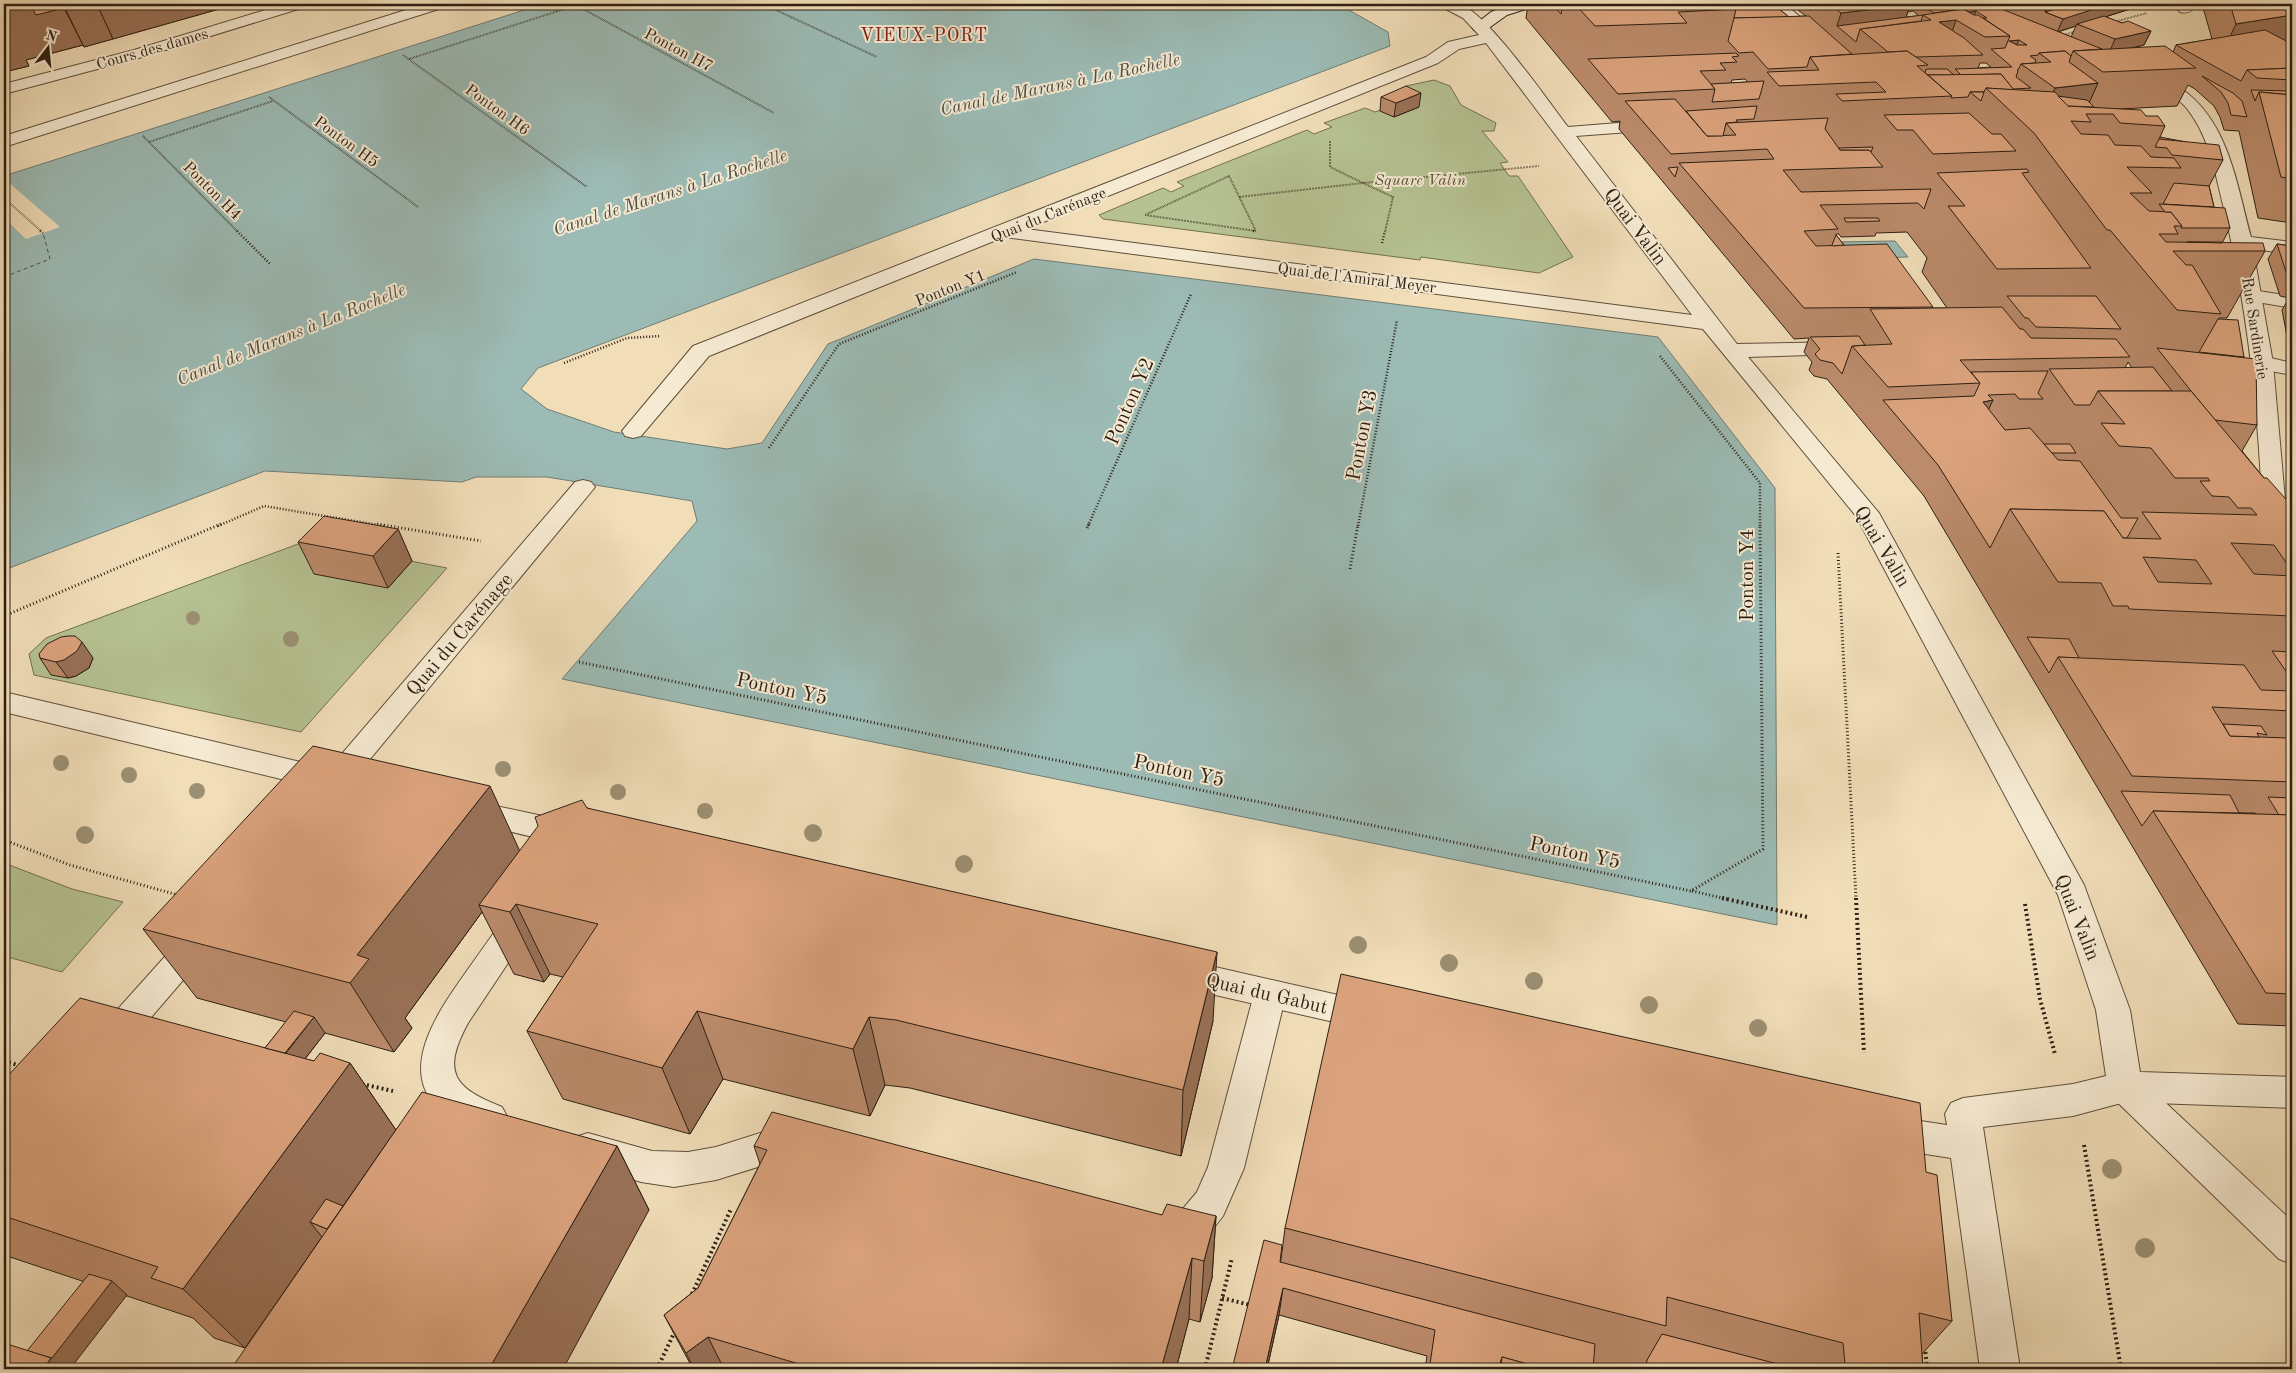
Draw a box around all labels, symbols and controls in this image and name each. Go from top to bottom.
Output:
north arrow [22,22,72,72]
street label: Cours des dames [95,26,210,74]
street label: Ponton H7 [641,26,715,75]
district label: VIEUX-PORT [860,27,988,45]
text: N [44,28,59,45]
water label: Canal de Marans à La Rochelle [939,51,1182,119]
street label: Ponton H6 [462,82,532,139]
street label: Ponton H5 [311,114,381,171]
water label: Canal de Marans à La Rochelle [551,147,790,239]
street label: Ponton H4 [179,159,244,224]
park label: Square Valin [1374,173,1466,189]
street label: Quai du Carénage [989,185,1109,246]
street label: Quai Valin [1599,185,1670,270]
street label: Quai de l'Amiral Meyer [1277,261,1437,297]
street label: Ponton Y1 [913,268,988,310]
street label: Rue Sardinerie [2238,276,2270,380]
water label: Canal de Marans à La Rochelle [174,281,408,389]
street label: Ponton Y2 [1103,355,1159,448]
street label: Ponton Y3 [1344,388,1382,483]
street label: Quai Valin [1849,503,1913,591]
street label: Ponton Y4 [1738,529,1758,621]
street label: Quai du Carénage [403,570,518,701]
street label: Ponton Y5 [734,671,829,709]
street label: Ponton Y5 [1131,753,1226,791]
street label: Ponton Y5 [1527,835,1622,873]
street label: Quai Valin [2050,872,2103,964]
street label: Quai du Gabut [1204,971,1329,1019]

